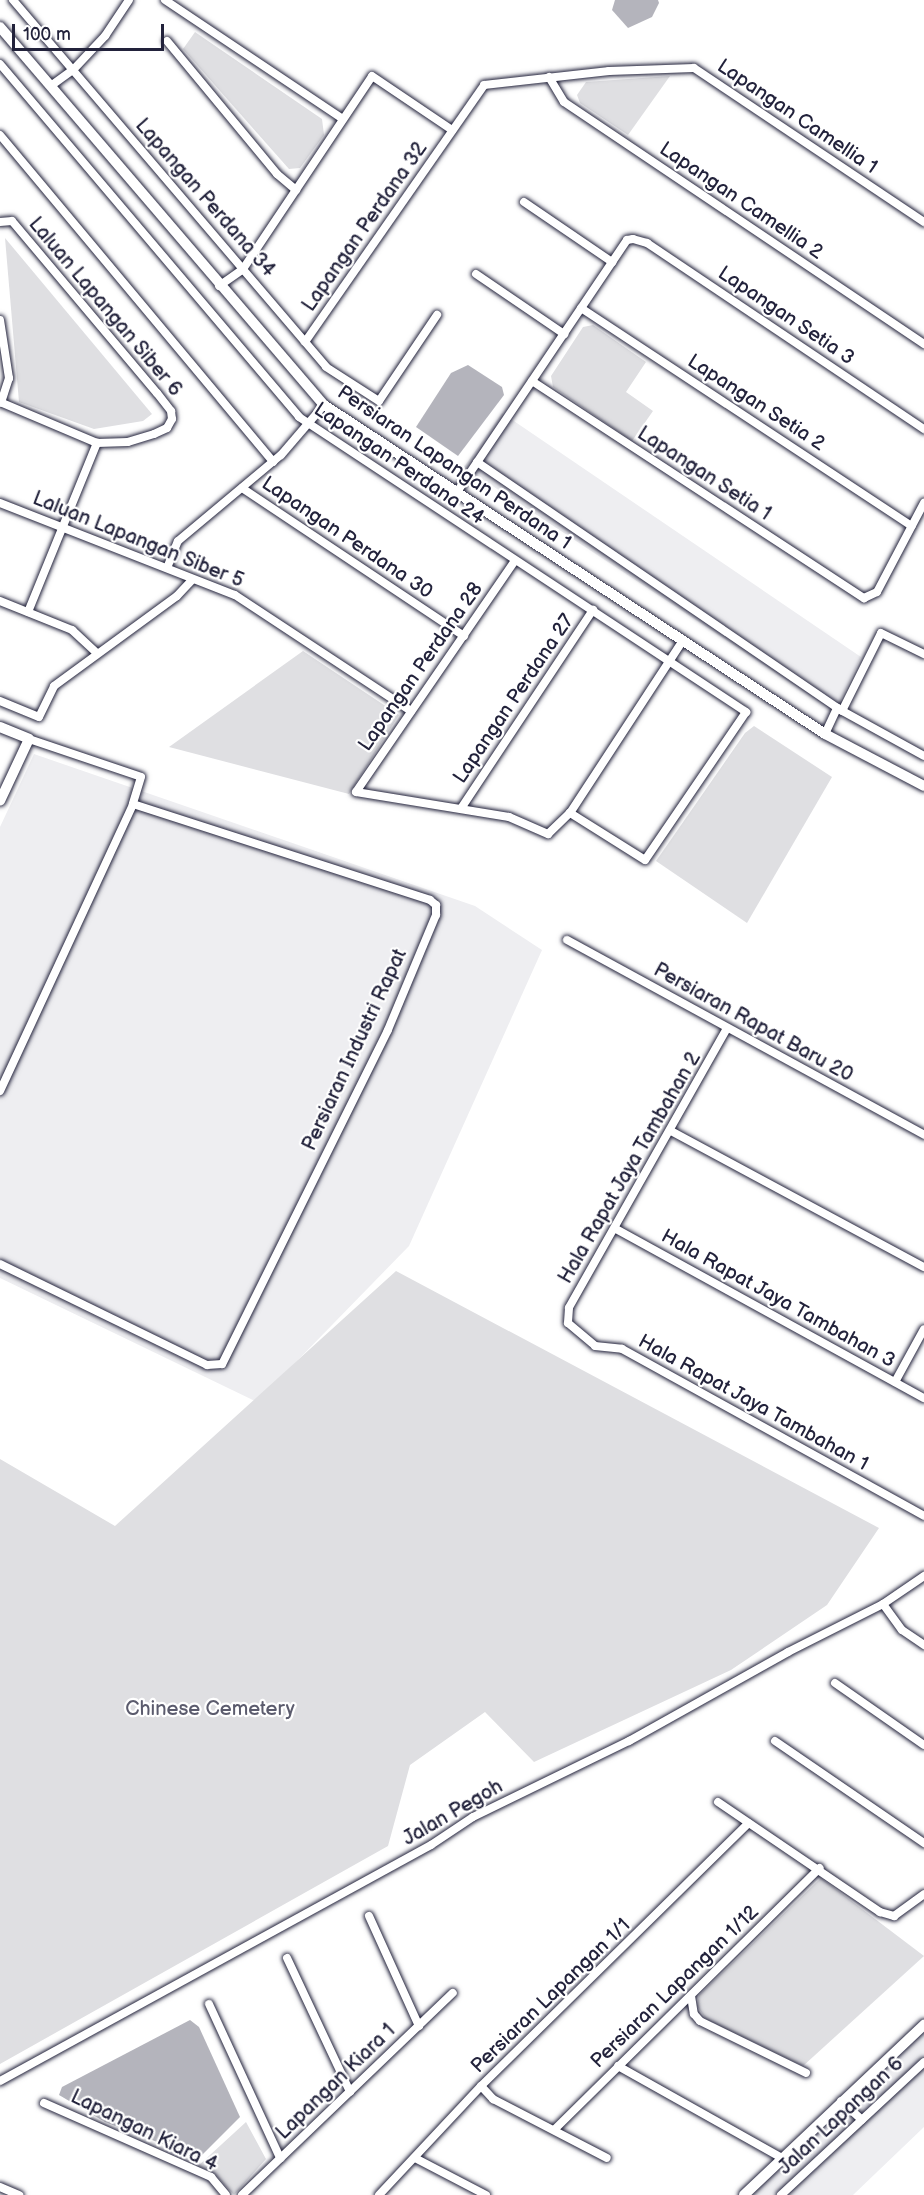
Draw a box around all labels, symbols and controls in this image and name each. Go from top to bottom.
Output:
scale bar [15,12,166,50]
text: 100 m [23,24,71,45]
street label: Lapangan Camellia 1 [712,54,882,180]
street label: Lapangan Perdana 34 [130,114,280,282]
street label: Lapangan Camellia 2 [655,137,827,265]
street label: Lapangan Perdana 32 [297,138,433,316]
street label: Laluan Lapangan Siber 6 [23,213,187,401]
street label: Lapangan Setia 3 [713,261,859,371]
street label: Lapangan Setia 2 [683,350,829,456]
street label: Persiaran Lapangan Perdana 1 [333,381,575,555]
street label: Lapangan Perdana 24 [309,398,489,530]
street label: Lapangan Setia 1 [632,422,776,526]
street label: Lapangan Perdana 30 [257,472,437,604]
street label: Laluan Lapangan Siber 5 [29,487,247,593]
street label: Lapangan Perdana 28 [354,578,488,756]
street label: Lapangan Perdana 27 [448,610,580,788]
street label: Persiaran Industri Rapat [298,945,412,1155]
street label: Persiaran Rapat Baru 20 [649,958,857,1088]
street label: Hala Rapat Jaya Tambahan 2 [553,1047,707,1289]
street label: Hala Rapat Jaya Tambahan 3 [656,1224,900,1374]
street label: Hala Rapat Jaya Tambahan 1 [633,1329,873,1477]
park label: Chinese Cemetery [125,1697,295,1721]
street label: Jalan Pegoh [399,1775,507,1851]
street label: Persiaran Lapangan 1/12 [586,1901,764,2073]
street label: Persiaran Lapangan 1/1 [466,1914,636,2078]
street label: Lapangan Kiara 1 [271,2019,401,2145]
street label: Jalan Lapangan 6 [774,2052,908,2180]
street label: Lapangan Kiara 4 [67,2085,221,2177]

